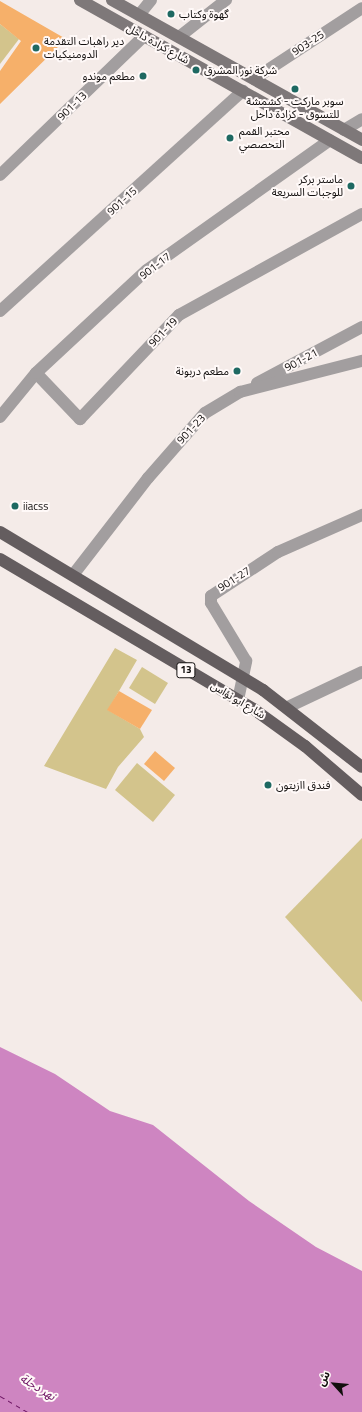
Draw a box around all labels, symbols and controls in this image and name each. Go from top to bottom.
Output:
place label: گهوة وكتاب [179,7,229,21]
marker: گهوة وكتاب [166,9,176,19]
street label: شارع كرادة داخل [124,21,192,67]
street label: 903-25 [289,28,327,58]
place label: دير راهبات التقدمة الدومنيكيات [44,35,124,61]
marker: دير راهبات التقدمة الدومنيكيات [31,43,41,53]
place label: شركة نور المشرق [204,63,277,77]
marker: شركة نور المشرق [191,65,201,75]
place label: مطعم موندو [82,69,135,83]
marker: مطعم موندو [138,71,148,81]
marker: سوبر ماركت - كشمشة للتسوق - كرادة داخل [290,84,300,94]
street label: 901-13 [55,89,89,123]
place label: سوبر ماركت - كشمشة للتسوق - كرادة داخل [246,95,344,121]
place label: مختبر القمم التخصصي [239,125,290,151]
marker: مختبر القمم التخصصي [224,132,236,144]
place label: ماستر بركر للوجبات السريعة [272,173,343,199]
marker: ماستر بركر للوجبات السريعة [346,181,356,191]
street label: 901-15 [104,184,140,218]
street label: 901-17 [137,250,173,282]
street label: 901-19 [146,315,180,349]
street label: 901-21 [282,346,320,374]
place label: مطعم دربونة [176,364,229,378]
marker: مطعم دربونة [232,366,242,376]
street label: 901-23 [174,411,208,447]
place label: iiacss [23,499,48,513]
marker: iiacss [10,501,20,511]
street label: 901-27 [215,564,253,594]
road number: 13 [176,662,196,678]
street label: شارع ابو نؤاس [208,679,268,721]
place label: فندق اازيتون [276,778,331,792]
marker: فندق اازيتون [263,780,273,790]
north arrow [314,1364,354,1404]
text: ش [313,1368,334,1389]
water label: نهر دجلة [18,1371,58,1403]

